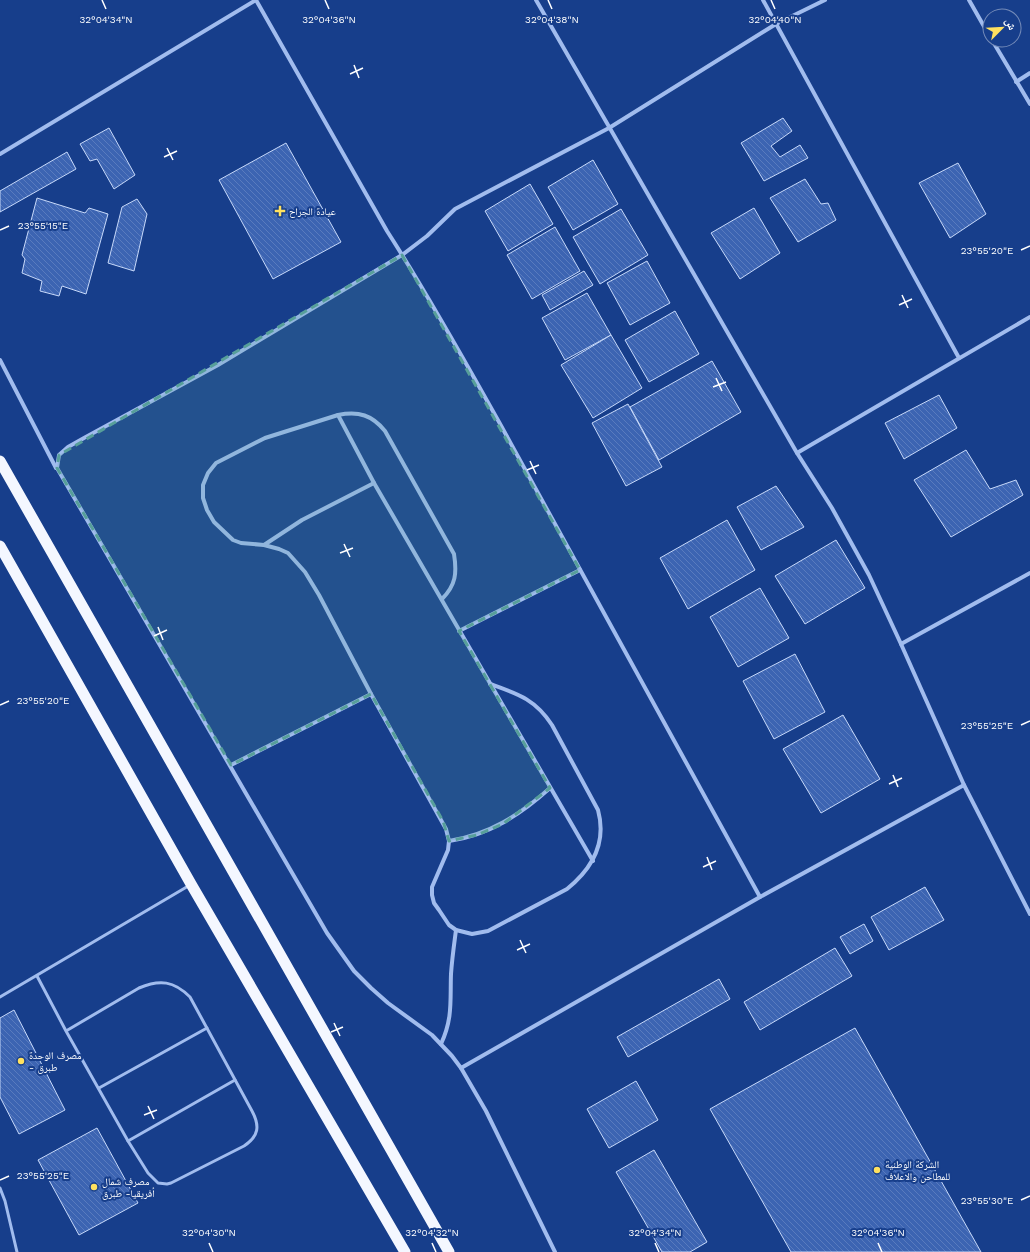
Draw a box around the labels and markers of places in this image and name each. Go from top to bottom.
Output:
marker: عيادة الجراح [274,205,286,217]
place label: عيادة الجراح [289,206,336,218]
place label: مصرف الوحدة - طبرق [29,1050,82,1074]
marker: مصرف الوحدة - طبرق [16,1056,26,1066]
place label: الشركة الوطنية للمطاحن والاعلاف [885,1159,950,1183]
marker: الشركة الوطنية للمطاحن والاعلاف [872,1165,882,1175]
place label: مصرف شمال أفريقيا- طبرق [102,1176,155,1200]
marker: مصرف شمال أفريقيا- طبرق [89,1182,99,1192]

